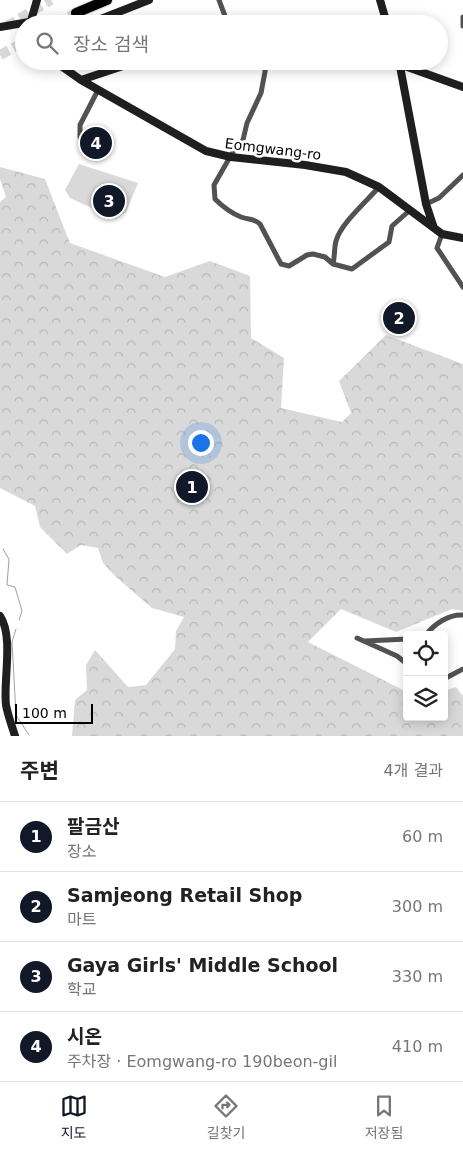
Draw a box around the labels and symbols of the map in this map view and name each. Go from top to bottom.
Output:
pin: 4 [80,124,112,162]
street label: Eomgwang-ro [224,135,322,163]
pin: 3 [93,182,125,220]
pin: 2 [383,299,415,337]
your location [188,430,214,456]
pin: 1 [176,468,208,506]
scale bar [15,701,92,724]

